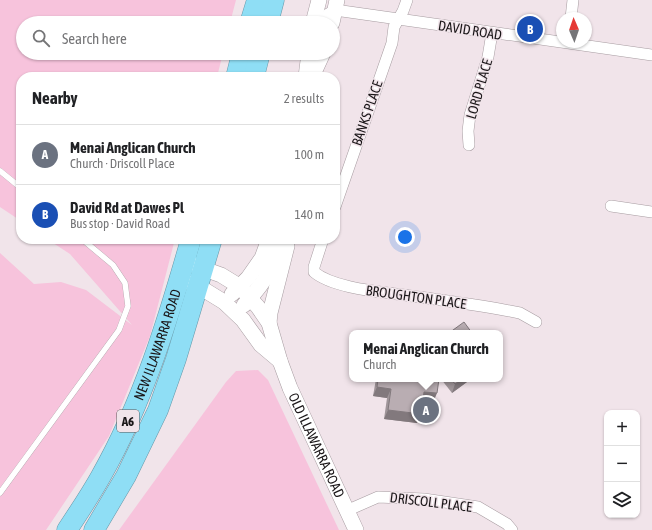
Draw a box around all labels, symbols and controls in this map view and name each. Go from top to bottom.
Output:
north arrow [556,12,592,48]
pin: B [517,14,543,44]
search box [16,16,340,60]
street label: DAVID ROAD [437,17,503,43]
icon: search [30,27,52,49]
text: Search here [62,30,127,47]
street label: LORD PLACE [463,57,495,121]
street label: BANKS PLACE [348,78,386,148]
text: Nearby [32,88,78,108]
text: 2 results [284,91,324,106]
text: Menai Anglican Church [70,139,196,156]
text: A [42,147,48,162]
text: 100 m [295,147,324,162]
text: Church · Driscoll Place [70,156,175,171]
text: David Rd at Dawes Pl [70,199,184,216]
text: B [42,207,48,222]
text: 140 m [295,207,324,222]
text: Bus stop · David Road [70,216,170,231]
your location [395,227,415,247]
street label: BROUGHTON PLACE [365,282,467,312]
street label: NEW ILLAWARRA ROAD [130,287,184,403]
popup [349,330,503,382]
text: Menai Anglican Church [363,340,489,357]
text: Church [363,357,397,372]
street label: OLD ILLAWARRA ROAD [285,390,348,500]
pin: A [413,395,439,425]
road number: A6 [117,410,139,432]
map controls [604,410,640,518]
button: + [604,410,640,446]
button: − [604,446,640,482]
button: layers [604,482,640,518]
street label: DRISCOLL PLACE [389,489,473,515]

